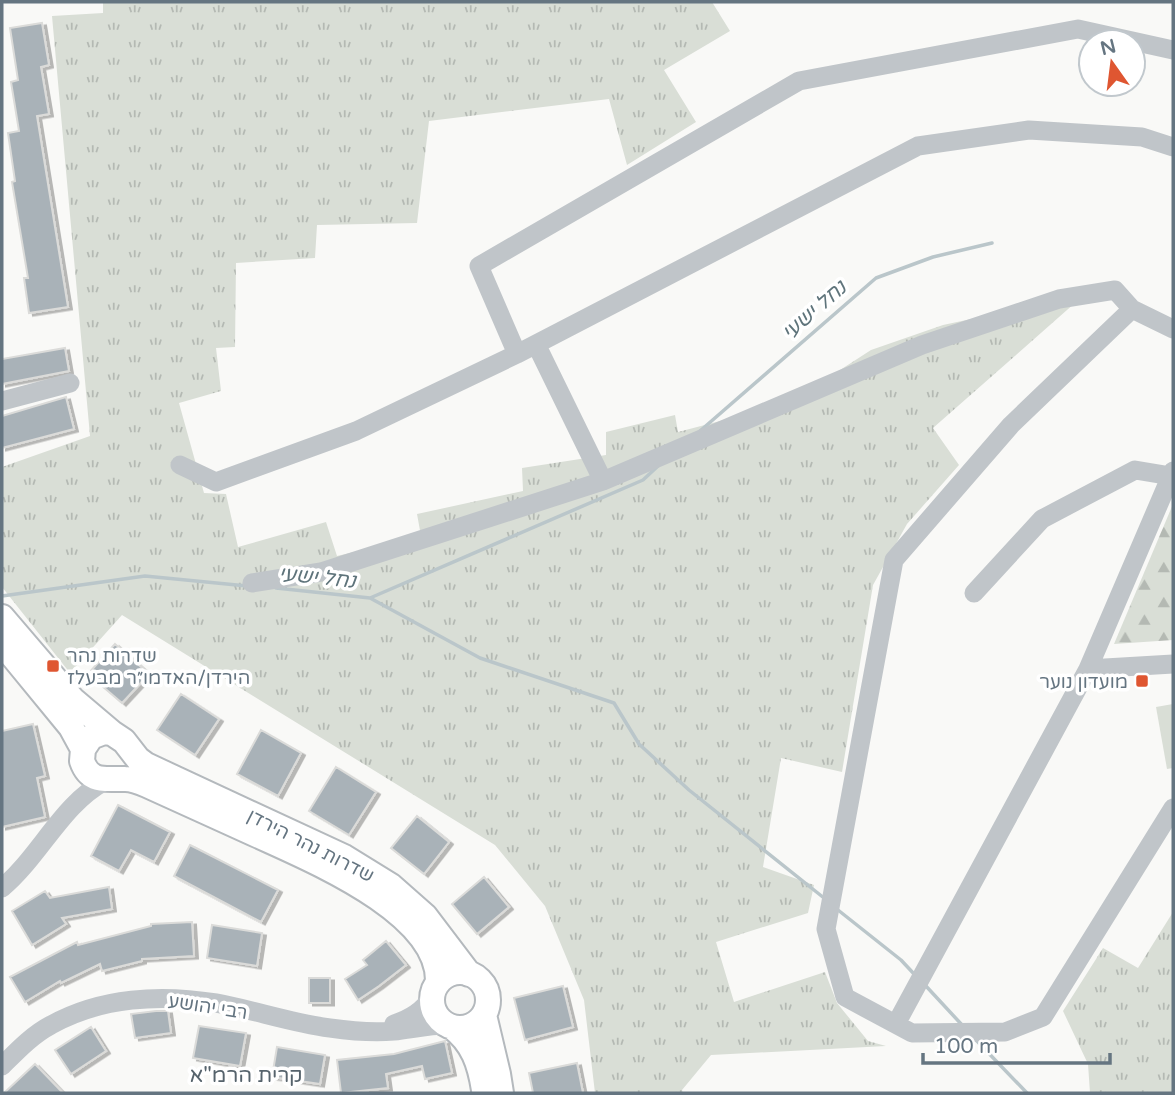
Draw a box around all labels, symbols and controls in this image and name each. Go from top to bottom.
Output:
north arrow [1077,28,1147,98]
text: N [1098,35,1118,60]
water label: נחל ישעי [777,274,853,345]
water label: נחל ישעי [277,561,358,594]
place label: שדרות נהר הירדן/האדמו״ר מבעלז [67,645,250,689]
marker: שדרות נהר הירדן/האדמו״ר מבעלז [45,658,61,674]
place label: מועדון נוער [1039,671,1128,693]
marker: מועדון נוער [1134,673,1150,689]
street label: שדרות נהר הירדן [244,804,378,887]
street label: רבי יהושע [167,990,249,1024]
scale bar [923,1021,1110,1066]
text: 100 m [934,1034,998,1059]
district label: קרית הרמ"א [189,1063,303,1088]

